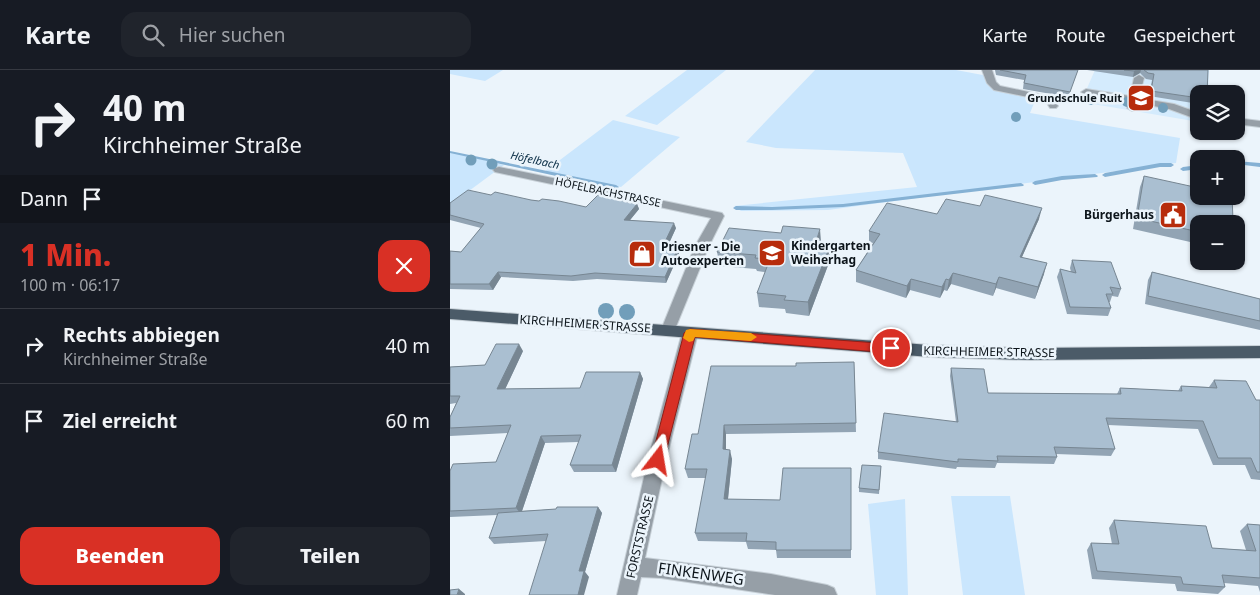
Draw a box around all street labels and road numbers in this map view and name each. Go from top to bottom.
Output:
street label: HÖFELBACHSTRASSE [554,173,662,210]
street label: KIRCHHEIMER STRASSE [519,310,651,337]
street label: KIRCHHEIMER STRASSE [923,342,1055,361]
street label: FORSTSTRASSE [622,494,657,580]
street label: FINKENWEG [657,557,745,589]

